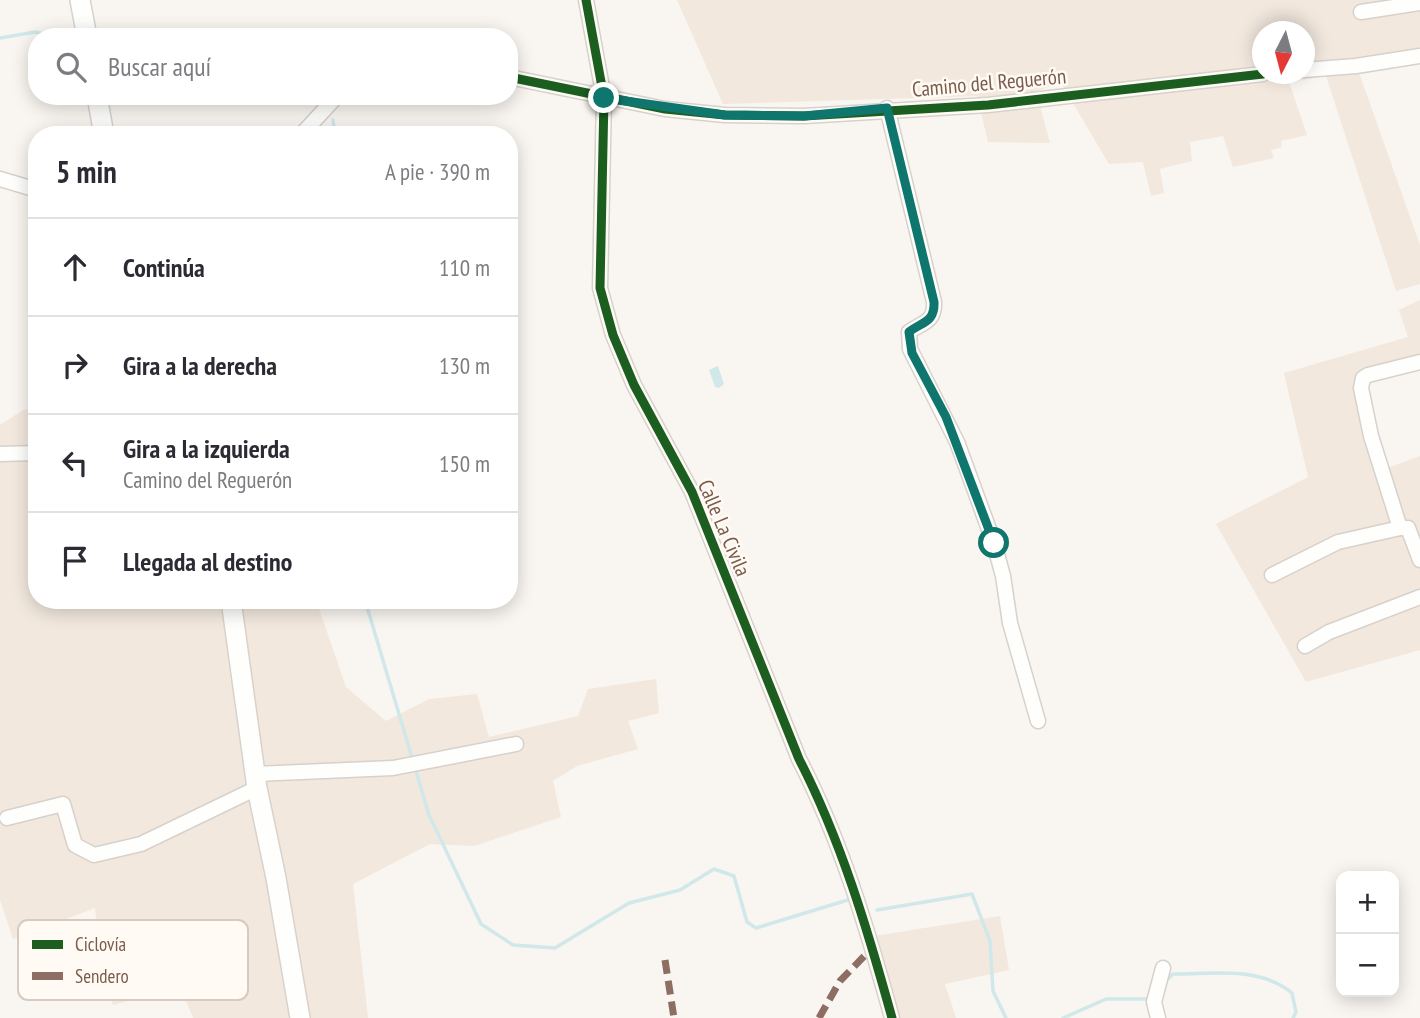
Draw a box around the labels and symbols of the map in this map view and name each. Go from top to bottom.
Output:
north arrow [1252,21,1315,84]
street label: Camino del Reguerón [911,62,1067,103]
route end [588,82,619,113]
street label: Calle La Civila [692,476,757,580]
route start [978,527,1009,558]
legend [18,920,248,1000]
text: Ciclovía [75,932,126,956]
text: Sendero [75,964,129,988]

